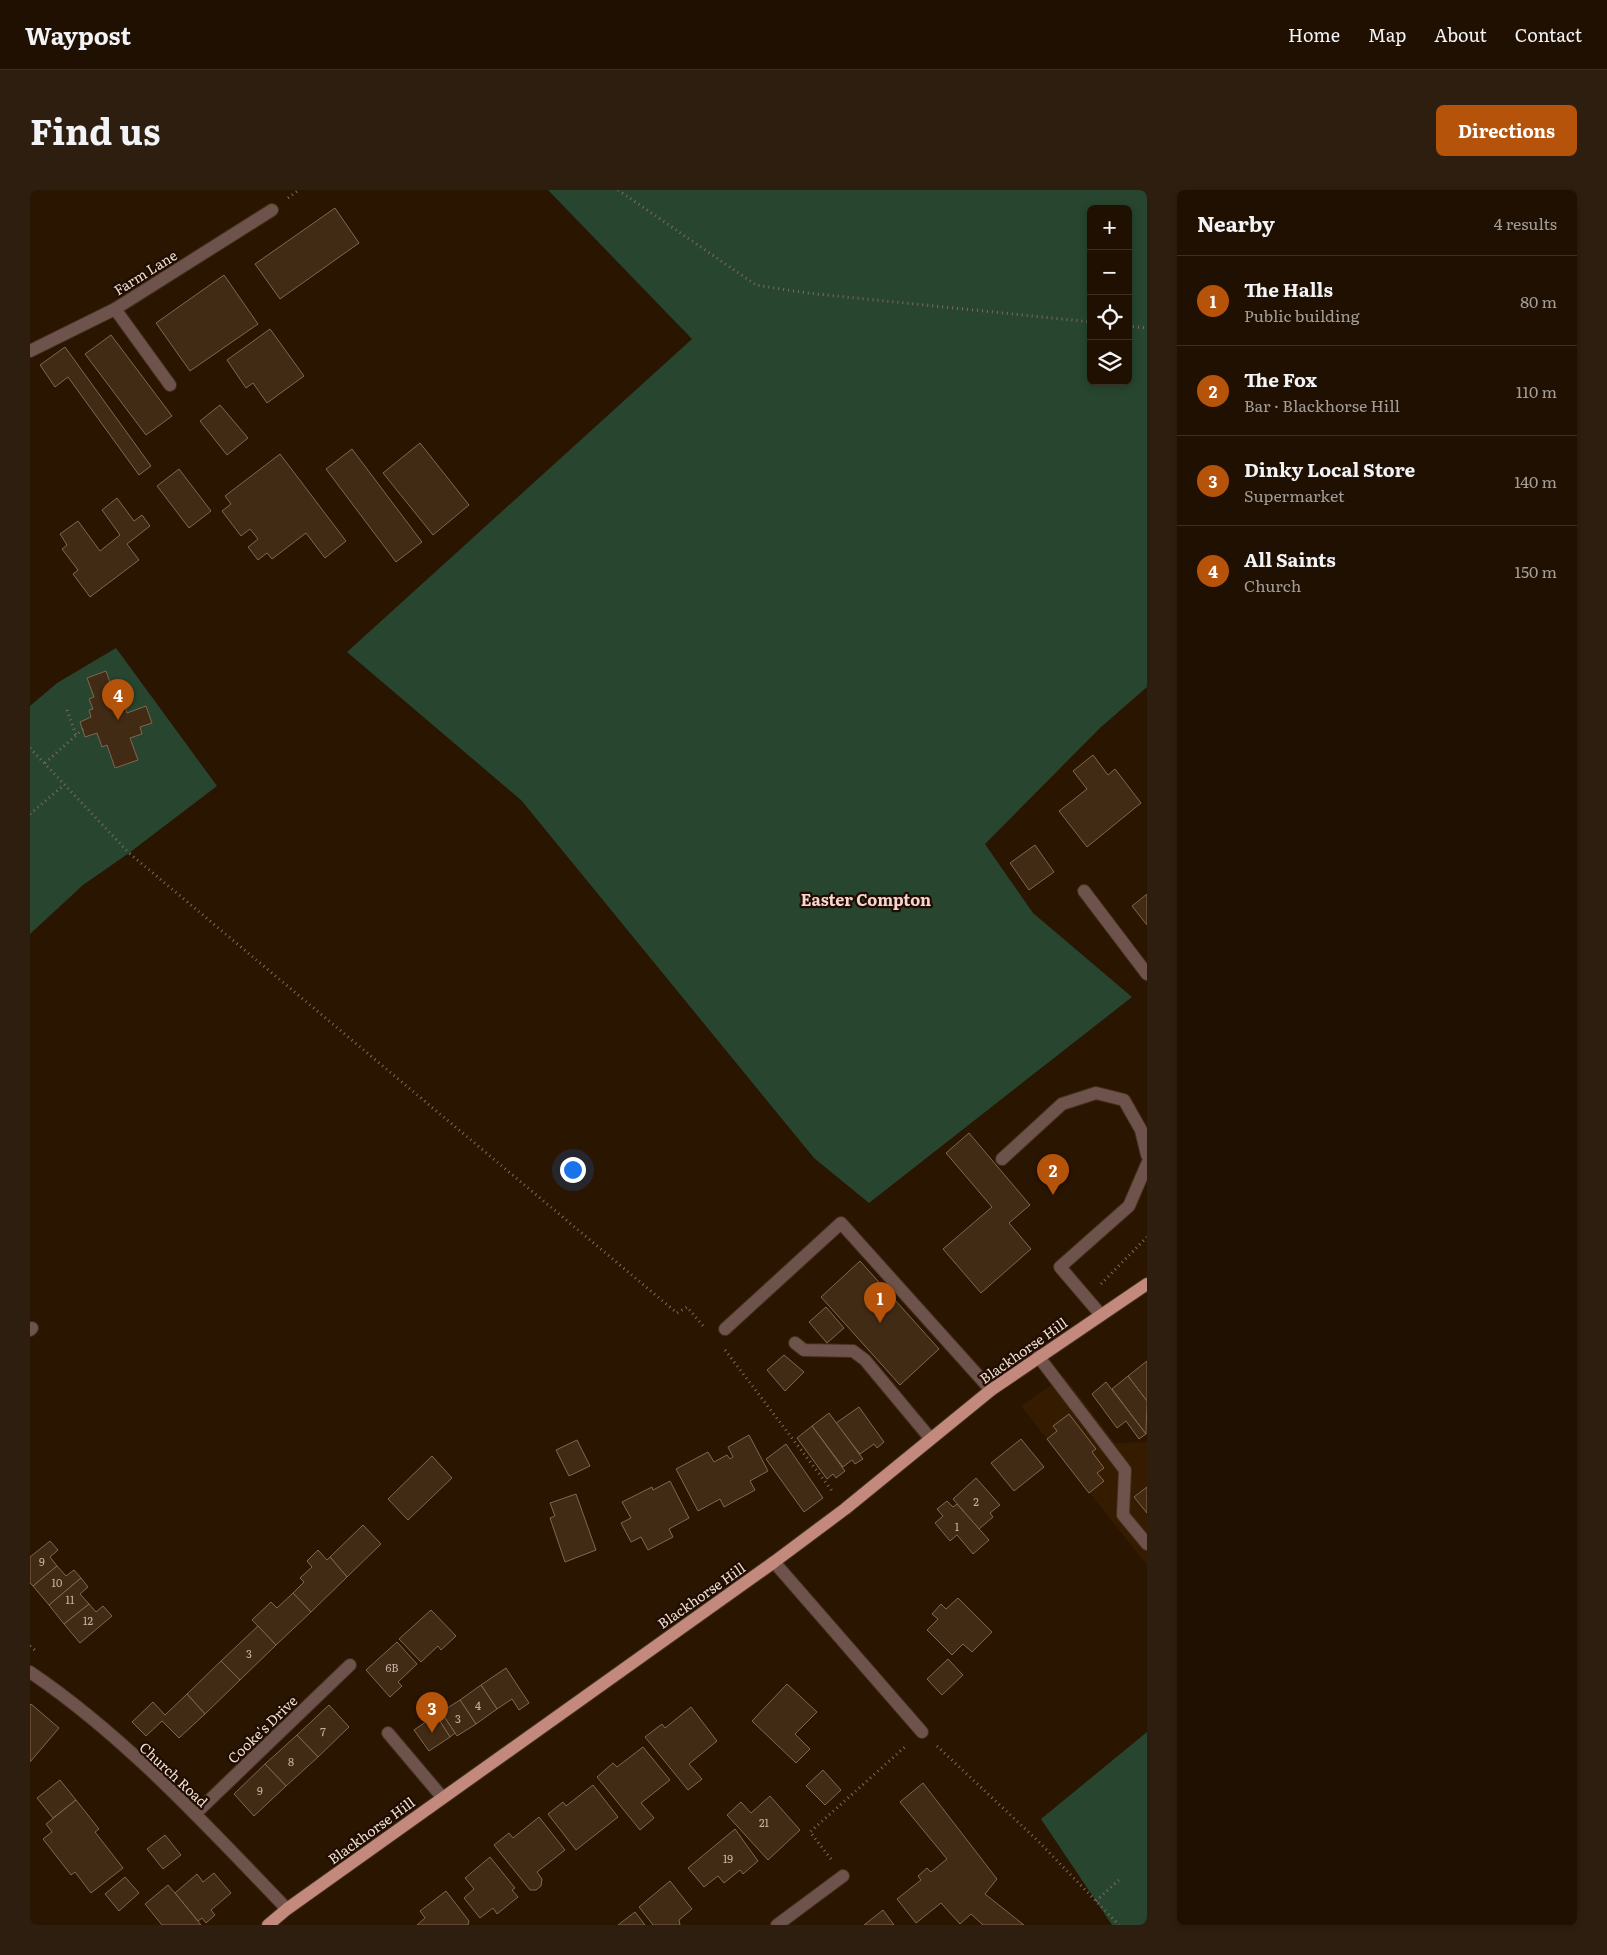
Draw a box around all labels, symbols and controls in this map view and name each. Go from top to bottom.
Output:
text: Waypost [25,17,131,52]
text: Home [1288,21,1340,48]
text: Map [1368,21,1406,48]
text: About [1434,21,1487,48]
text: Contact [1515,21,1582,48]
text: Find us [30,104,160,156]
button: Directions [1436,105,1577,156]
map controls [1087,205,1132,385]
button: + [1087,205,1132,250]
text: Nearby [1197,207,1275,238]
text: 4 results [1494,211,1557,235]
street label: Farm Lane [109,245,181,299]
button: − [1087,250,1132,295]
text: The Halls [1244,275,1333,303]
text: 1 [1210,289,1216,313]
text: 80 m [1520,289,1557,313]
button: locate [1087,295,1132,340]
text: Public building [1244,303,1360,327]
button: layers [1087,340,1132,385]
text: The Fox [1244,365,1317,393]
text: 2 [1209,379,1217,403]
text: 110 m [1516,379,1557,403]
text: Bar · Blackhorse Hill [1244,393,1400,417]
text: Dinky Local Store [1244,455,1415,483]
text: 3 [1209,469,1217,493]
text: 140 m [1514,469,1557,493]
text: Supermarket [1244,483,1344,507]
text: All Saints [1244,545,1336,573]
text: 4 [1208,559,1218,583]
text: 150 m [1514,559,1557,583]
text: Church [1244,573,1301,597]
pin: 4 [102,679,134,720]
district label: Easter Compton [801,887,931,911]
pin: 2 [1037,1154,1069,1195]
your location [560,1157,586,1183]
pin: 1 [864,1282,896,1323]
street label: Blackhorse Hill [975,1312,1071,1388]
house number: 2 [973,1493,979,1509]
house number: 1 [955,1518,960,1534]
house number: 9 [39,1553,45,1569]
street label: Blackhorse Hill [653,1557,749,1633]
house number: 10 [52,1574,62,1590]
house number: 11 [66,1591,75,1607]
house number: 12 [83,1612,93,1628]
house number: 3 [246,1645,252,1661]
house number: 6B [385,1659,399,1675]
street label: Cooke's Drive [223,1691,301,1767]
pin: 3 [416,1692,448,1733]
house number: 4 [475,1697,481,1713]
house number: 3 [455,1710,461,1726]
house number: 7 [320,1723,326,1739]
street label: Church Road [135,1737,213,1811]
house number: 8 [288,1753,294,1769]
house number: 9 [257,1782,263,1798]
street label: Blackhorse Hill [324,1791,419,1868]
house number: 21 [759,1814,770,1830]
house number: 19 [723,1850,733,1866]

